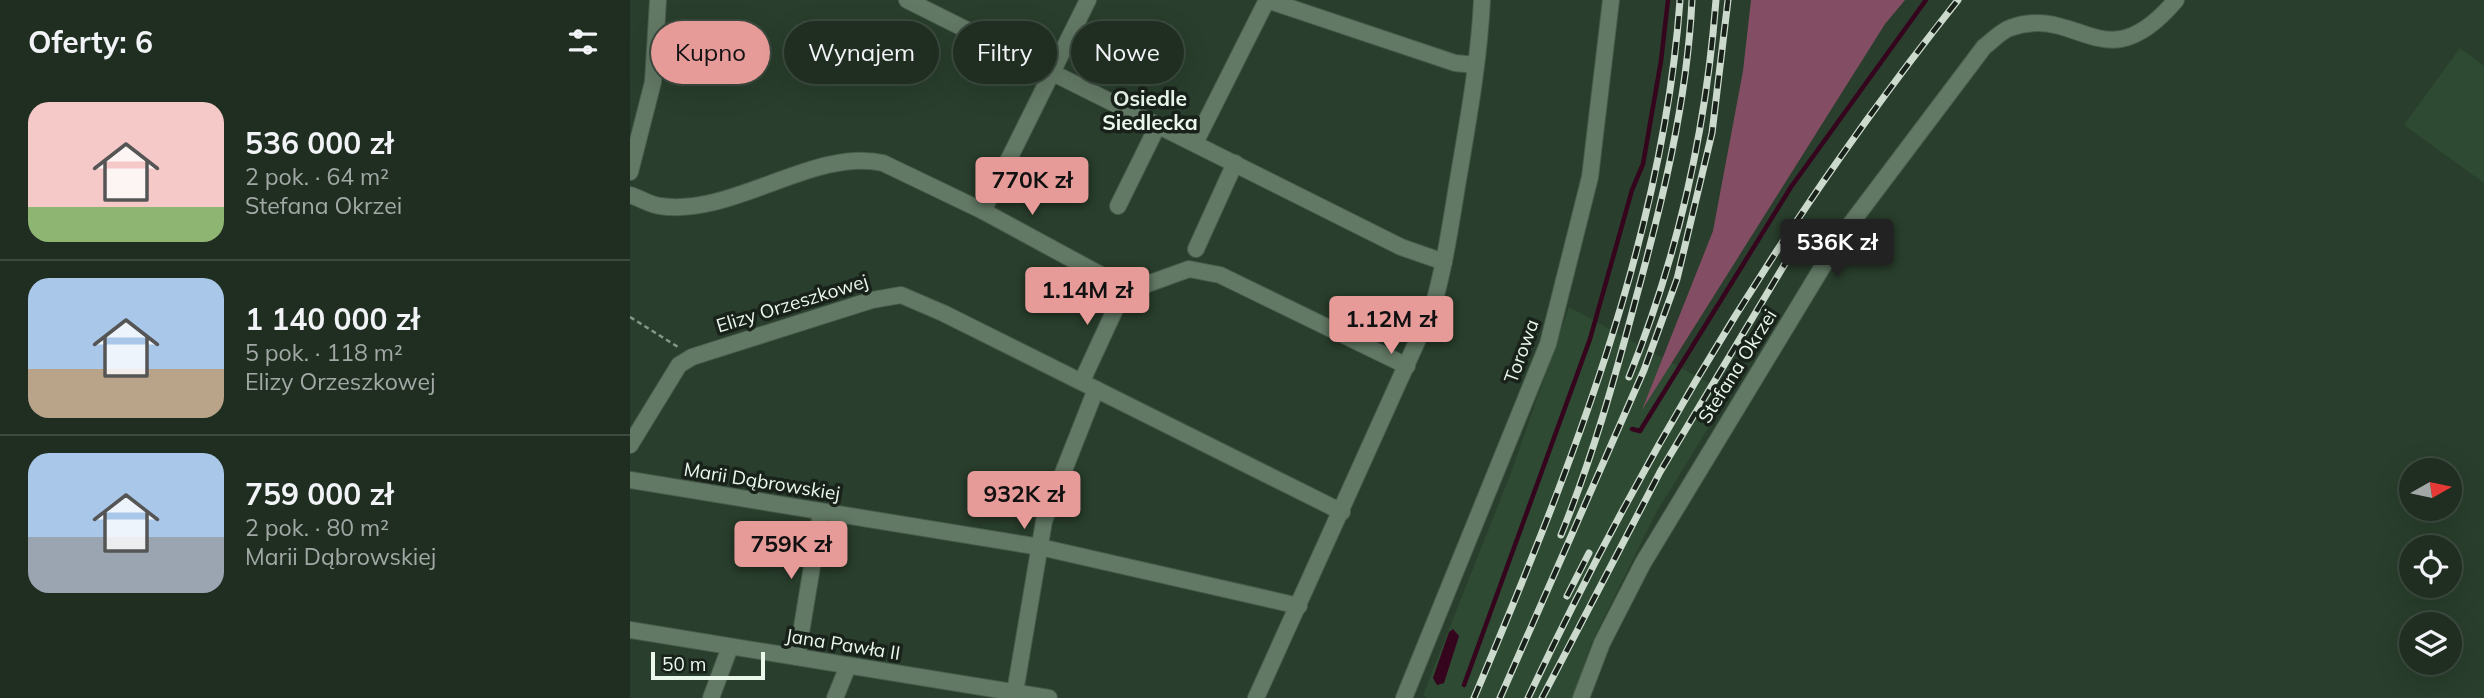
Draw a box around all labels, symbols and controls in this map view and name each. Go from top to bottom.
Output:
chip: Kupno [651,21,770,84]
chip: Wynajem [784,21,939,84]
chip: Filtry [953,21,1057,84]
chip: Nowe [1071,21,1184,84]
text: Oferty: 6 [28,23,153,61]
icon: filters [564,23,602,61]
district label: Osiedle Siedlecka [1102,85,1198,135]
text: 536 000 zł [245,124,393,162]
icon: home [84,130,168,214]
pin: 770K zł [967,158,1097,217]
text: 2 pok. · 64 m² [245,162,389,191]
text: 770K zł [991,165,1073,194]
text: Stefana Okrzei [245,191,402,220]
pin: 536K zł [1772,219,1902,279]
text: 536K zł [1796,227,1878,256]
pin: 1.14M zł [1015,268,1159,327]
street label: Elizy Orzeszkowej [713,269,871,337]
text: 1.14M zł [1041,275,1133,304]
pin: 1.12M zł [1319,296,1463,356]
text: 1 140 000 zł [245,300,419,338]
text: 1.12M zł [1345,304,1437,333]
street label: Stefana Okrzei [1692,305,1782,427]
icon: home [84,306,168,390]
street label: Torowa [1498,316,1544,386]
text: 5 pok. · 118 m² [245,338,403,367]
text: Elizy Orzeszkowej [245,367,435,396]
street label: Marii Dąbrowskiej [682,457,842,505]
north arrow [2399,458,2462,522]
map controls [2399,458,2462,675]
pin: 932K zł [959,472,1089,531]
text: 759 000 zł [245,475,393,513]
text: 932K zł [983,479,1065,508]
icon: home [84,481,168,565]
text: 2 pok. · 80 m² [245,513,389,542]
pin: 759K zł [726,522,856,581]
text: 759K zł [750,529,832,558]
button: locate [2399,535,2462,598]
text: Marii Dąbrowskiej [245,542,436,571]
button: layers [2399,612,2462,675]
street label: Jana Pawła II [784,623,902,665]
scale bar [651,649,765,681]
text: 50 m [662,652,706,676]

